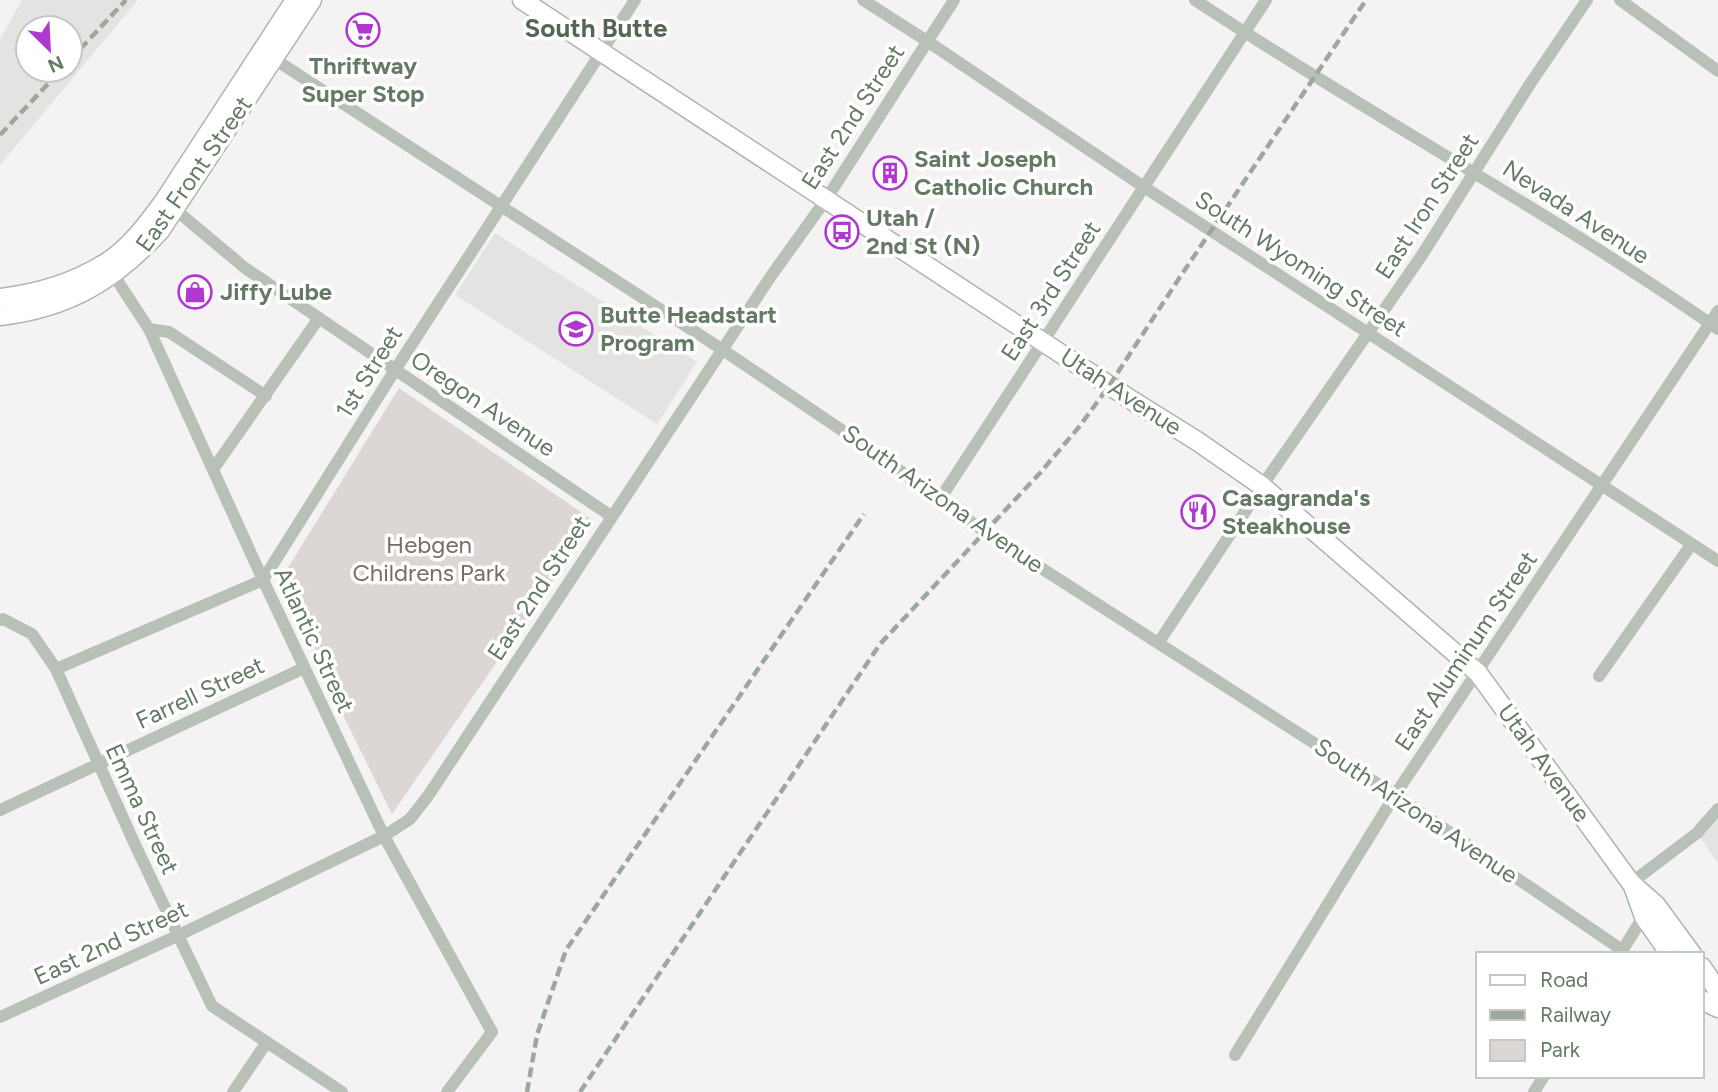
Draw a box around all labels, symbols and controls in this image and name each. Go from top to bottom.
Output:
supermarket icon: Thriftway Super Stop [344,11,382,49]
district label: South Butte [525,12,667,44]
north arrow [14,14,84,84]
street label: East 2nd Street [795,39,910,195]
text: N [44,51,67,78]
place label: Thriftway Super Stop [301,51,425,108]
street label: East Front Street [129,90,258,257]
street label: East Iron Street [1369,128,1484,284]
place label: Saint Joseph Catholic Church [914,144,1093,201]
street label: Nevada Avenue [1497,153,1655,270]
building icon: Saint Joseph Catholic Church [871,154,909,192]
street label: South Wyoming Street [1190,184,1412,343]
place label: Utah / 2nd St (N) [866,203,980,260]
bus stop icon: Utah / 2nd St (N) [823,213,861,251]
street label: East 3rd Street [995,215,1107,366]
shop icon: Jiffy Lube [176,273,214,311]
place label: Jiffy Lube [220,277,332,306]
place label: Butte Headstart Program [600,300,777,357]
school or university icon: Butte Headstart Program [557,310,595,348]
street label: 1st Street [329,320,408,423]
street label: Utah Avenue [1055,342,1187,442]
street label: Oregon Avenue [405,345,561,463]
street label: South Arizona Avenue [837,418,1049,579]
place label: Casagranda's Steakhouse [1222,483,1370,540]
restaurant icon: Casagranda's Steakhouse [1179,493,1217,531]
street label: East 2nd Street [481,510,596,666]
park label: Hebgen Childrens Park [353,530,506,587]
street label: East Aluminum Street [1388,546,1543,756]
street label: Atlantic Street [268,563,361,717]
street label: Farrell Street [131,650,269,735]
street label: Utah Avenue [1492,698,1597,827]
street label: South Arizona Avenue [1309,732,1523,889]
street label: Emma Street [100,739,185,879]
street label: East 2nd Street [29,894,192,991]
legend [1476,952,1704,1078]
text: Road [1540,967,1588,992]
text: Railway [1540,1002,1611,1027]
text: Park [1540,1037,1581,1062]

